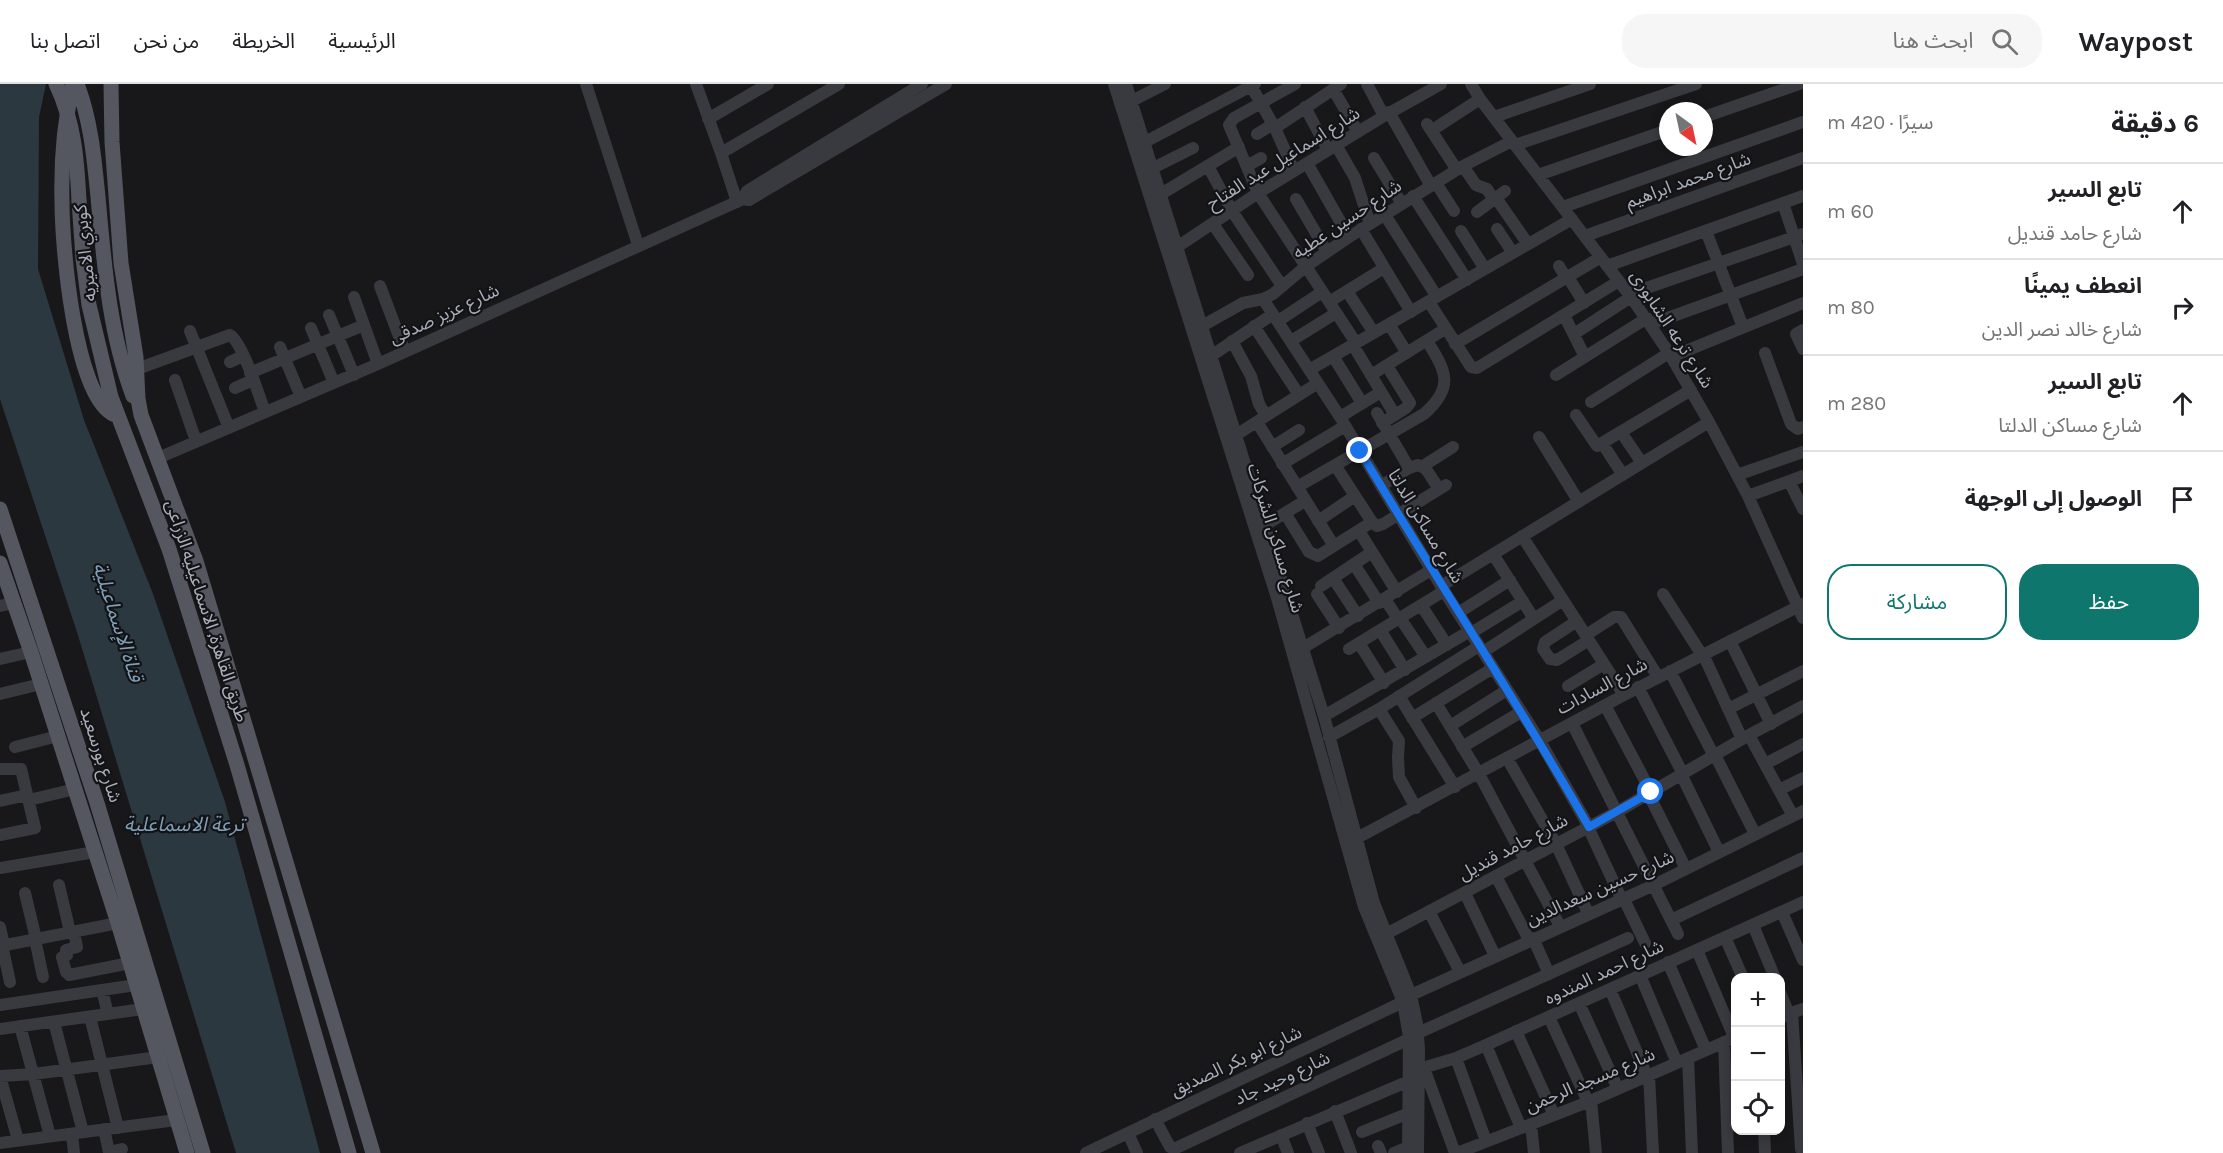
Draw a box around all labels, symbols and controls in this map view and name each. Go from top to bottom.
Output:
search box [1622,14,2042,68]
icon: search [1988,25,2021,58]
text: Waypost [2078,25,2193,58]
text: ابحث هنا [1892,28,1973,54]
text: اتصل بنا [30,29,101,53]
text: من نحن [134,29,199,53]
text: الخريطة [232,29,295,53]
text: الرئيسية [328,29,396,53]
street label: شارع اسماعيل عبد الفتاح [1202,102,1365,217]
north arrow [1659,102,1713,156]
text: 6 دقيقة [2111,108,2199,139]
text: سيرًا · 420 m [1827,111,1934,134]
street label: شارع محمد ابراهيم [1622,147,1755,216]
street label: شارع حسين عطيه [1288,174,1407,266]
text: تابع السير [2048,177,2142,203]
icon: ahead [2166,195,2199,228]
text: 60 m [1827,200,1874,223]
street label: كوبري الاميريه [69,203,103,303]
text: شارع حامد قنديل [2008,222,2142,245]
street label: شارع ترعه الشابورى [1623,266,1718,394]
text: انعطف يمينًا [2024,273,2142,299]
street label: شارع عزيز صدقى [385,279,504,352]
icon: right [2166,291,2199,324]
text: 80 m [1827,296,1875,319]
text: شارع خالد نصر الدين [1982,318,2142,341]
text: تابع السير [2048,369,2142,395]
icon: ahead [2166,387,2199,420]
text: 280 m [1827,392,1886,415]
text: شارع مساكن الدلتا [1998,414,2142,437]
route end [1346,437,1372,463]
street label: شارع مساكن الشركات [1240,460,1309,616]
street label: شارع مساكن الدلتا [1381,465,1469,589]
icon: arrive [2166,483,2199,516]
text: الوصول إلى الوجهة [1965,486,2142,512]
street label: طريق القاهرة, الاسماعيليه الزراعى [161,497,253,725]
water label: قناة الإسماعيلية [86,559,149,687]
button: مشاركة [1827,564,2007,640]
button: حفظ [2019,564,2199,640]
street label: شارع السادات [1553,653,1653,722]
street label: شارع بورسعيد [72,705,127,806]
route start [1637,778,1663,804]
street label: شارع حامد قنديل [1454,809,1573,888]
water label: ترعة الاسماعلية [124,813,247,836]
street label: شارع حسين سعدالدين [1523,846,1679,933]
street label: شارع احمد المندوه [1541,935,1668,1012]
map controls [1731,973,1785,1135]
button: + [1731,973,1785,1027]
street label: شارع ابو بكر الصديق [1167,1021,1306,1104]
button: − [1731,1027,1785,1081]
street label: شارع مسجد الرحمن [1522,1043,1659,1120]
street label: شارع وحيد جاد [1231,1046,1335,1112]
button: locate [1731,1081,1785,1135]

